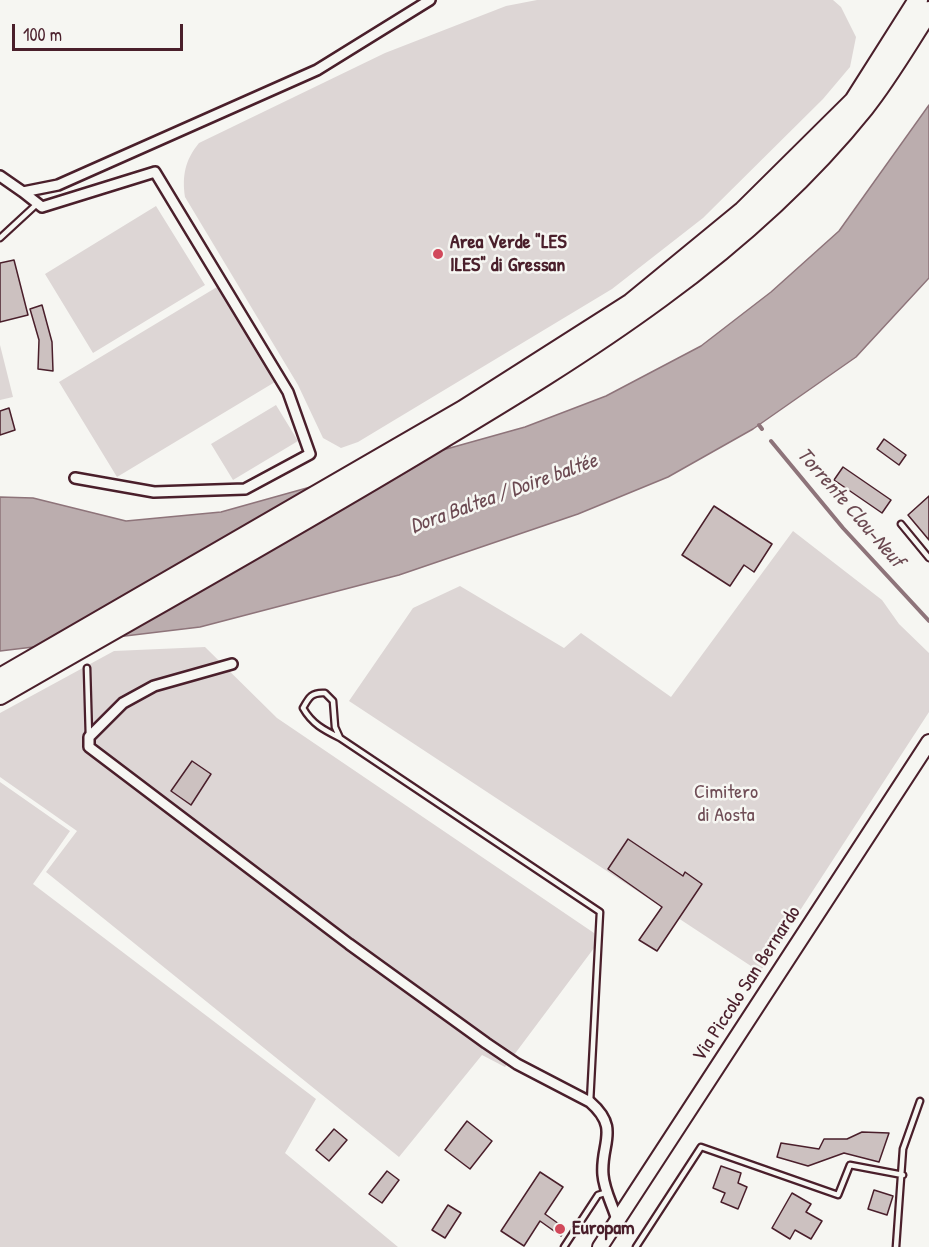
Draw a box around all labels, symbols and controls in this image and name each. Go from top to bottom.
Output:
scale bar [15,12,186,50]
text: 100 m [23,22,62,47]
place label: Area Verde "LES ILES" di Gressan [450,231,567,278]
marker: Area Verde "LES ILES" di Gressan [431,247,445,261]
water label: Torrente Clou-Neuf [791,443,909,573]
water label: Dora Baltea / Doire baltée [407,448,601,540]
park label: Cimitero di Aosta [694,781,758,828]
street label: Via Piccolo San Bernardo [688,902,806,1066]
place label: Europam [572,1217,635,1241]
marker: Europam [553,1222,567,1236]

